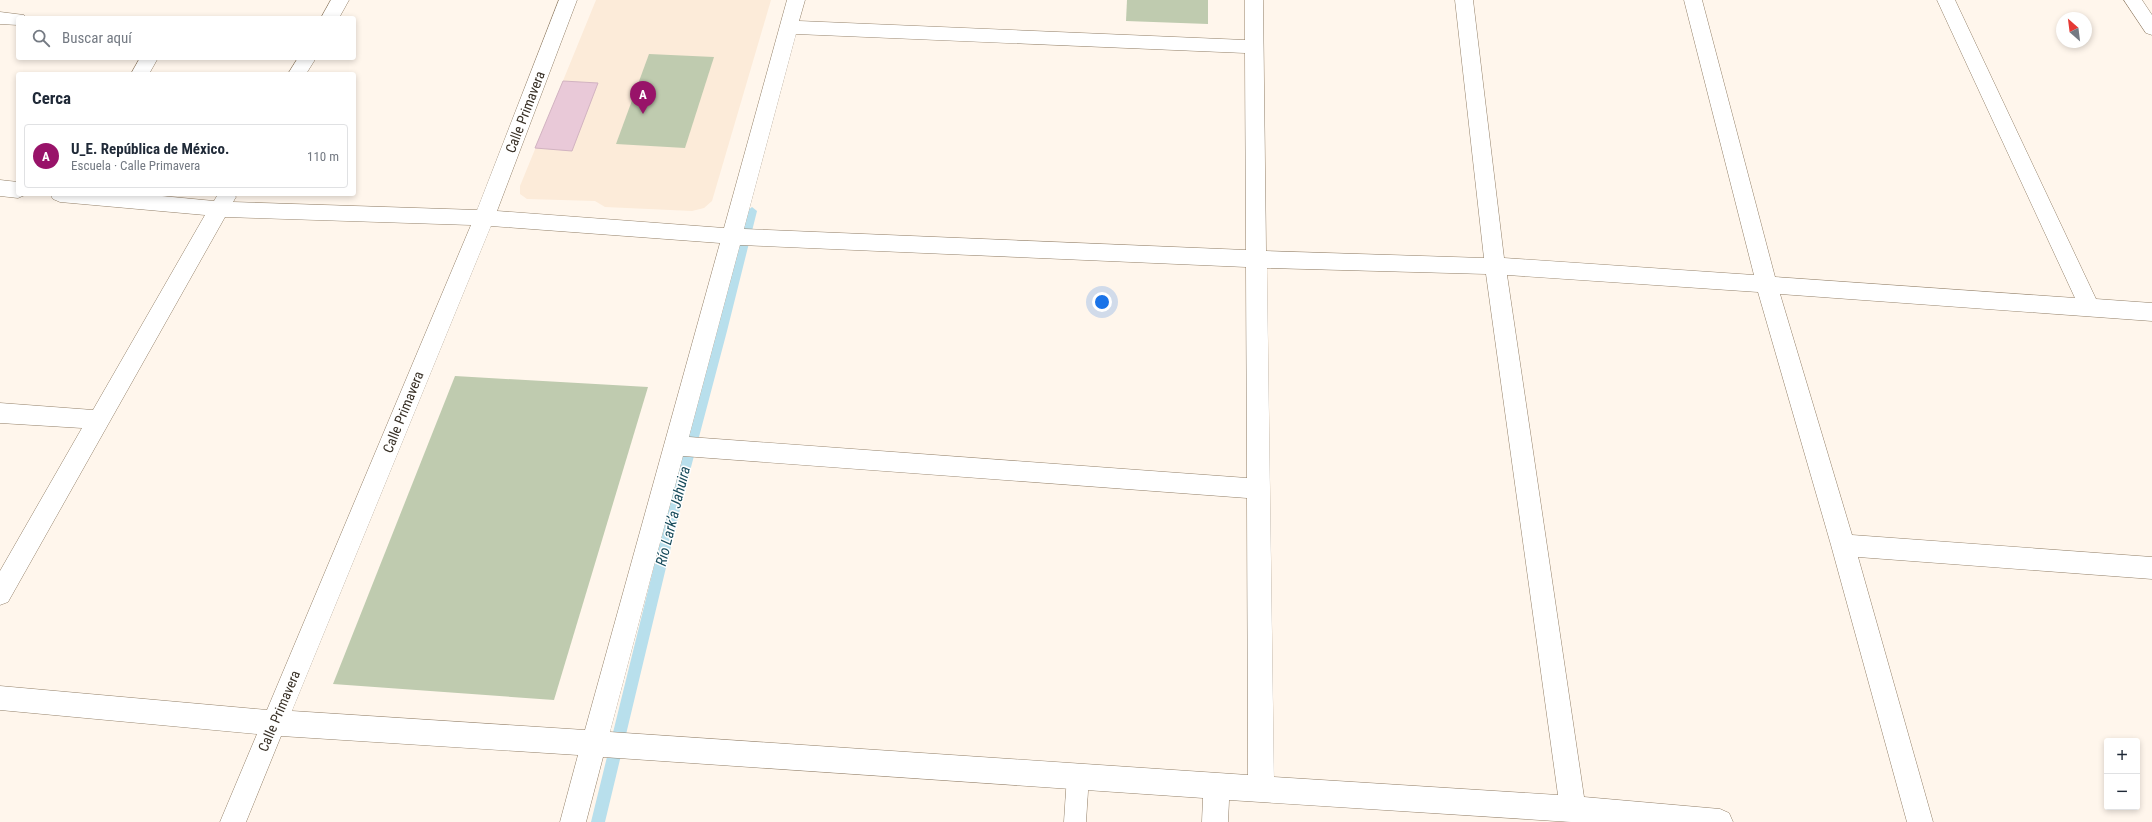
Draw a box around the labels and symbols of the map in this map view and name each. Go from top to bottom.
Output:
north arrow [2056,12,2092,48]
street label: Calle Primavera [502,69,548,155]
pin: A [630,81,656,114]
your location [1092,292,1112,312]
street label: Calle Primavera [379,369,427,455]
water label: Río Lark’a Jahuira [652,464,694,568]
street label: Calle Primavera [255,668,303,754]

